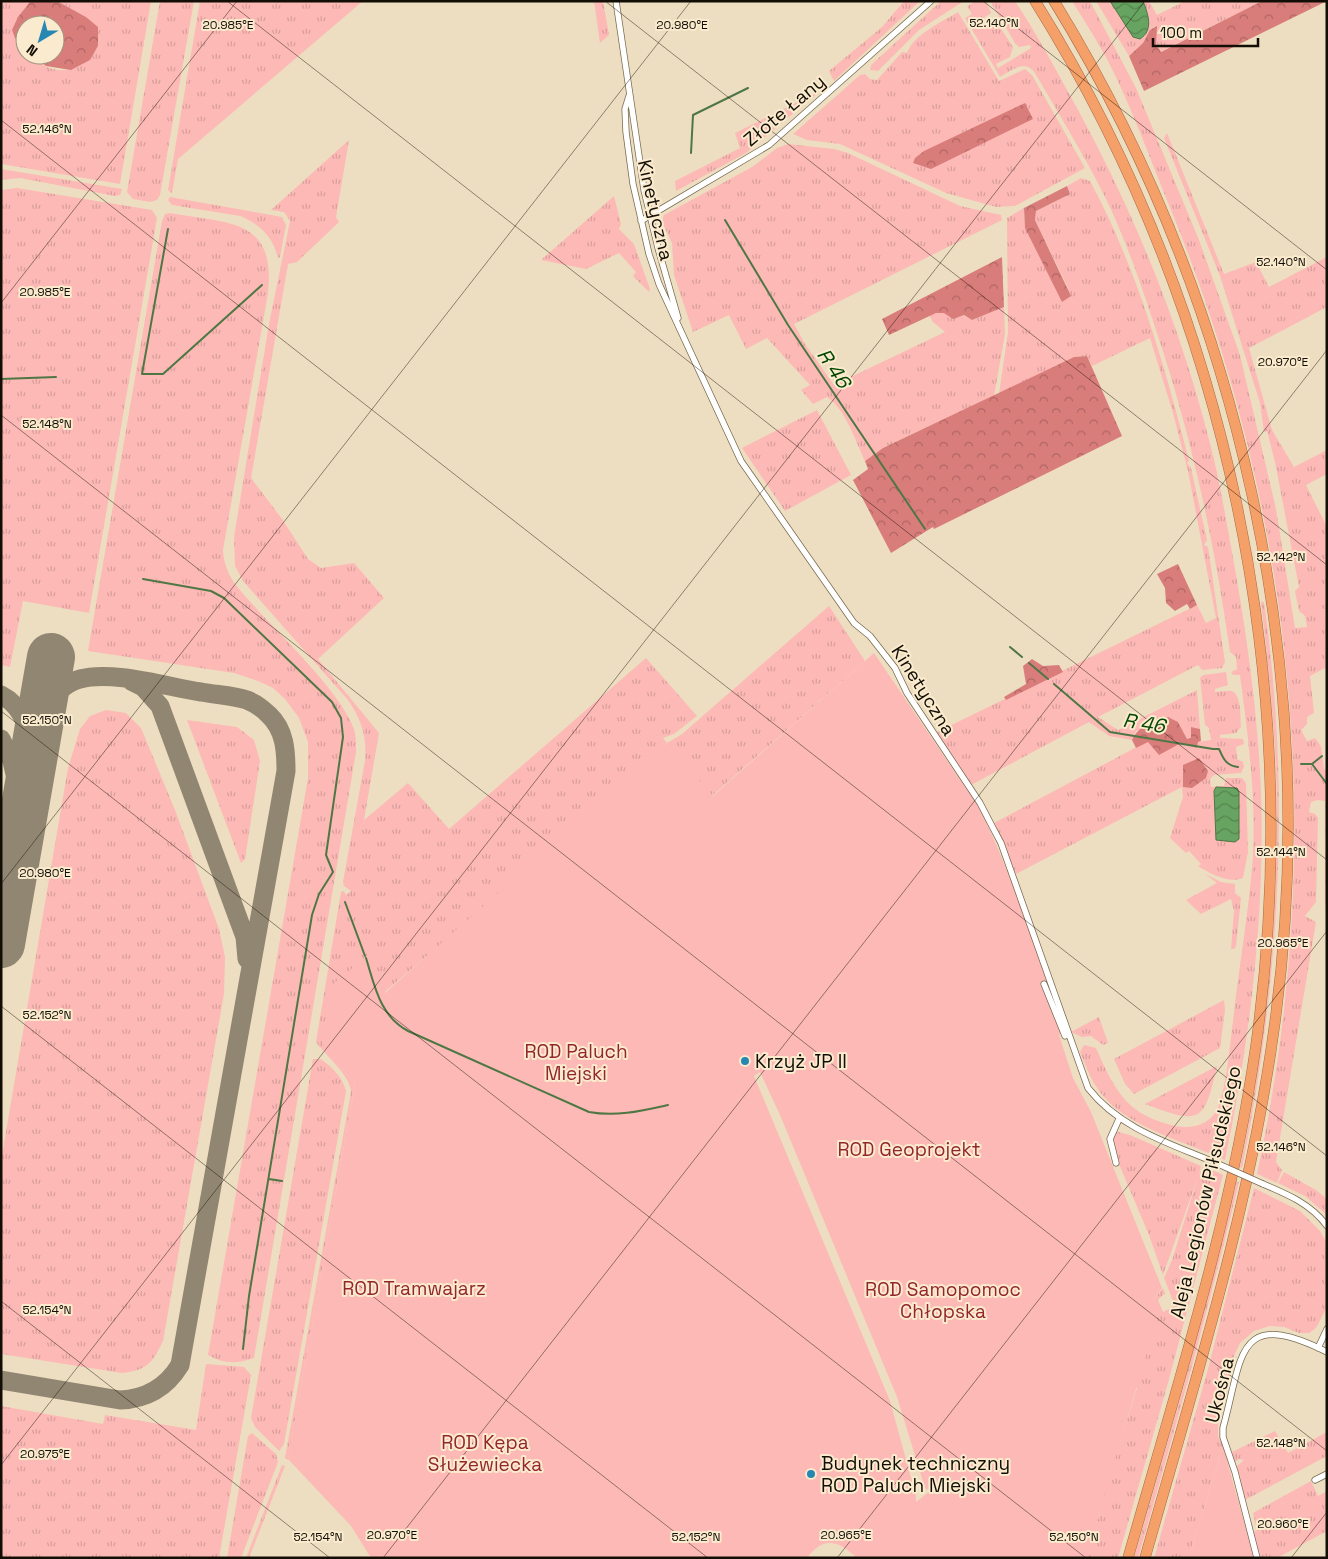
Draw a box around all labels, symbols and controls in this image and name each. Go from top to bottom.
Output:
north arrow [15,15,65,65]
text: 52.140°N [969,15,1019,31]
scale bar [1153,15,1258,47]
text: 20.985°E [202,17,254,33]
text: 20.980°E [656,17,708,33]
text: 100 m [1160,23,1202,42]
text: N [23,40,41,60]
street label: Złote Łany [738,69,830,152]
text: 52.146°N [22,121,72,137]
street label: Kinetyczna [632,157,679,263]
text: 52.140°N [1256,254,1306,270]
text: 20.985°E [19,284,71,300]
water label: R 46 [811,343,858,394]
text: 20.970°E [1258,354,1309,370]
text: 52.148°N [22,416,72,432]
text: 52.142°N [1256,549,1306,565]
street label: Kinetyczna [886,640,961,740]
water label: R 46 [1121,707,1169,739]
text: 52.150°N [22,712,72,728]
text: 52.144°N [1256,844,1306,860]
text: 20.980°E [19,865,71,881]
text: 20.965°E [1258,935,1309,951]
text: 52.152°N [23,1007,71,1023]
park label: ROD Paluch Miejski [524,1039,628,1086]
place label: Krzyż JP II [755,1049,847,1074]
marker: Krzyż JP II [739,1055,751,1067]
street label: Aleja Legionów Piłsudskiego [1164,1063,1247,1321]
park label: ROD Geoprojekt [838,1137,980,1162]
text: 52.146°N [1256,1139,1306,1155]
park label: ROD Tramwajarz [342,1276,486,1301]
park label: ROD Samopomoc Chłopska [865,1277,1021,1324]
text: 52.154°N [22,1302,72,1318]
street label: Ukośna [1199,1355,1240,1426]
park label: ROD Kępa Służewiecka [428,1430,542,1477]
text: 52.148°N [1256,1435,1306,1451]
text: 20.975°E [20,1446,70,1462]
place label: Budynek techniczny ROD Paluch Miejski [821,1451,1010,1498]
marker: Budynek techniczny ROD Paluch Miejski [805,1468,817,1480]
text: 20.960°E [1257,1516,1309,1532]
text: 20.970°E [367,1527,418,1543]
text: 20.965°E [821,1527,872,1543]
text: 52.154°N [293,1529,343,1545]
text: 52.152°N [672,1529,720,1545]
text: 52.150°N [1049,1529,1099,1545]

